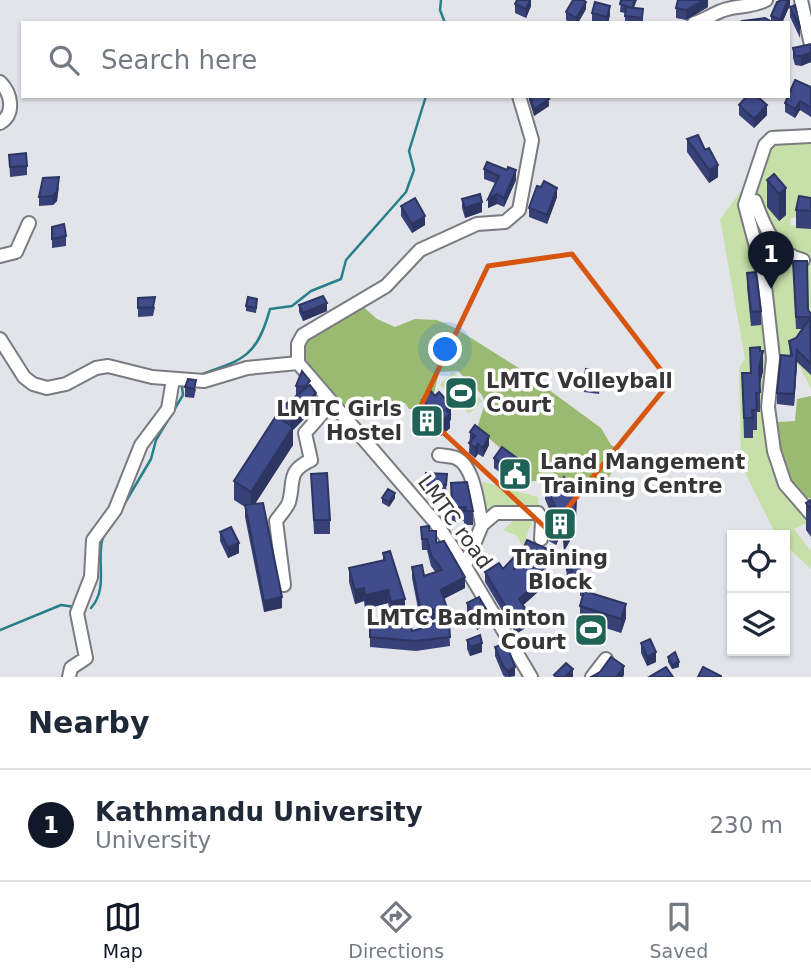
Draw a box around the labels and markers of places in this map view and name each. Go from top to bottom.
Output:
pin: 1 [748,231,794,289]
place label: LMTC Volleyball Court [486,369,673,417]
sports icon: LMTC Volleyball Court [442,374,480,412]
place label: LMTC Girls Hostel [276,397,402,445]
building icon: LMTC Girls Hostel [408,402,446,440]
place label: Land Mangement Training Centre [540,450,745,498]
public building icon: Land Mangement Training Centre [496,455,534,493]
building icon: Training Block [541,505,579,543]
place label: Training Block [512,546,608,594]
place label: LMTC Badminton Court [366,606,566,654]
sports icon: LMTC Badminton Court [572,611,610,649]

